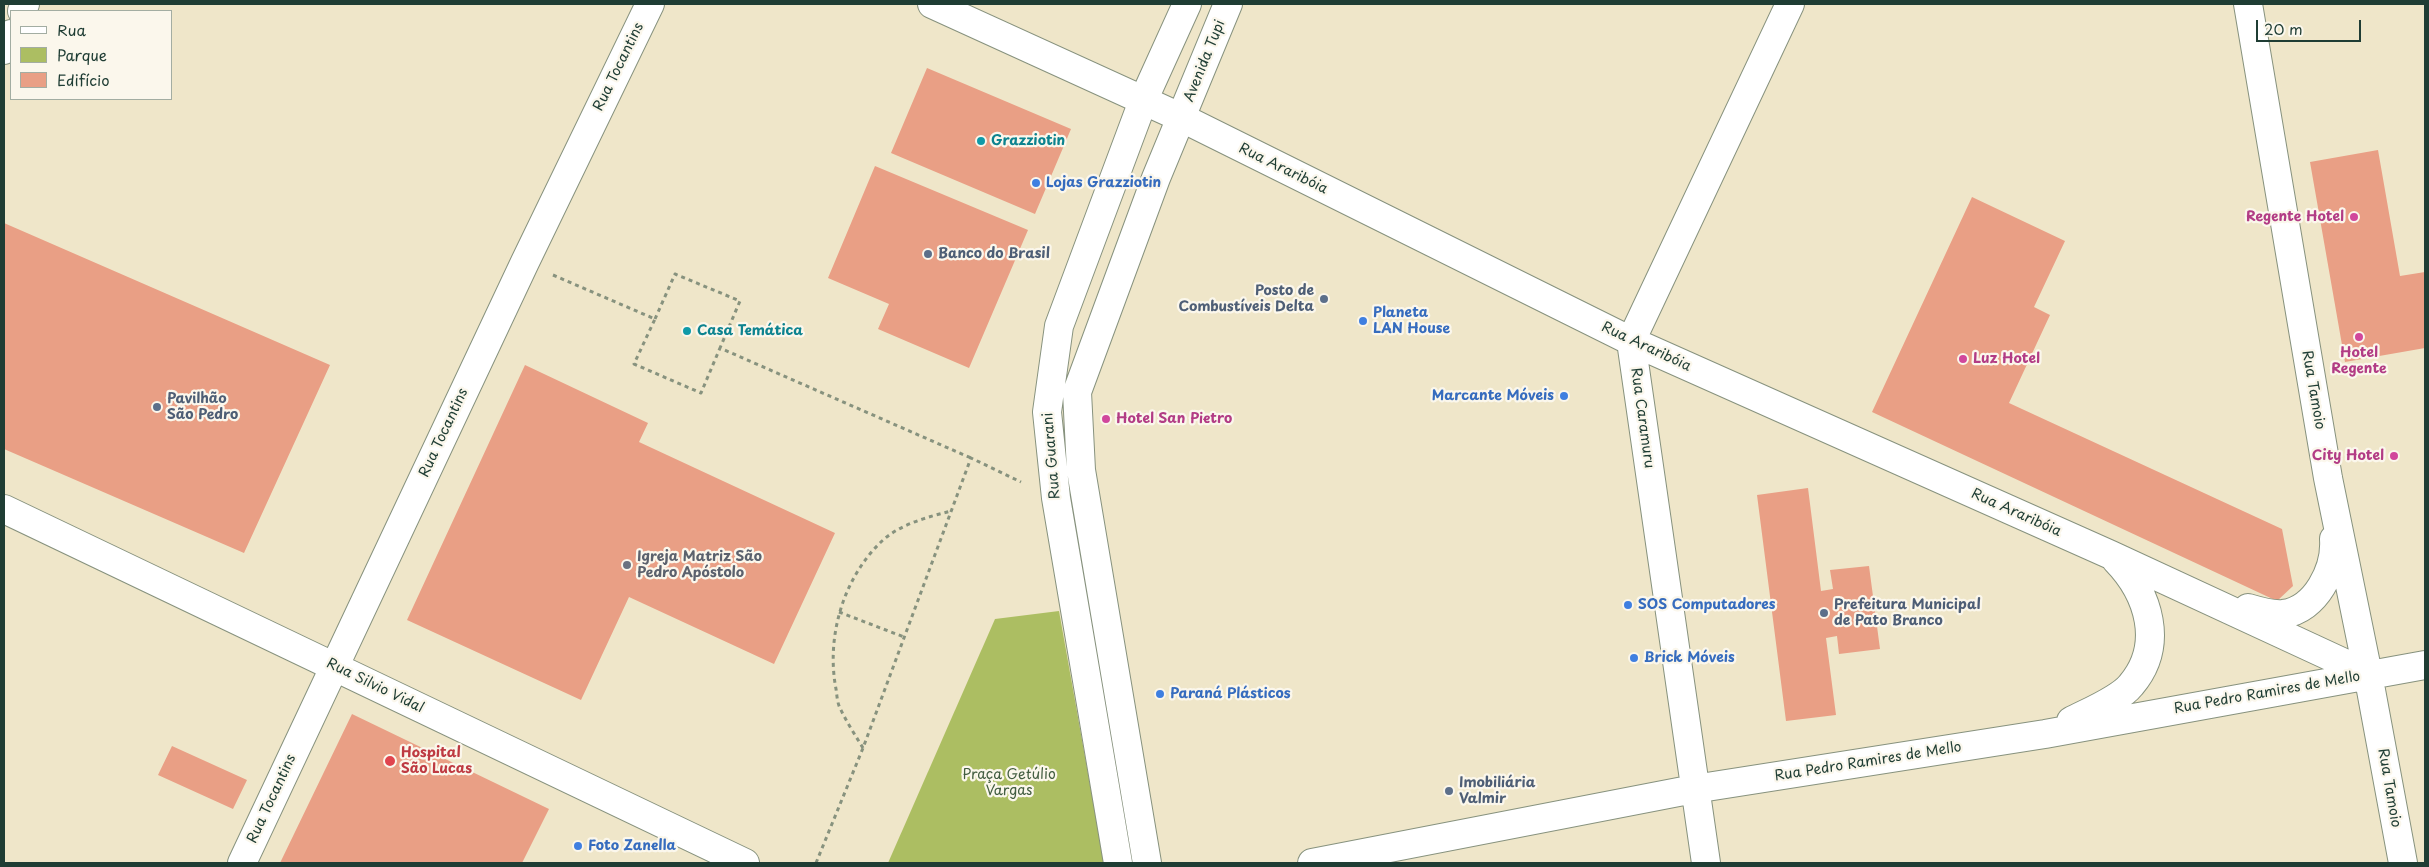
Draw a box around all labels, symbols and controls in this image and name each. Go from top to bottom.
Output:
legend [10,10,172,100]
scale bar [2259,10,2364,42]
text: 20 m [2264,17,2303,40]
text: Rua [57,18,86,41]
street label: Avenida Tupi [1181,18,1229,104]
street label: Rua Tocantins [590,20,648,114]
text: Parque [57,43,107,66]
text: Edifício [57,68,110,91]
place label: Grazziotin [991,133,1065,149]
marker: Grazziotin [975,135,987,147]
street label: Rua Araribóia [1236,140,1330,198]
place label: Lojas Grazziotin [1046,175,1161,191]
marker: Lojas Grazziotin [1030,177,1042,189]
place label: Regente Hotel [2246,209,2344,225]
marker: Regente Hotel [2348,211,2360,223]
place label: Banco do Brasil [938,246,1050,262]
marker: Banco do Brasil [922,248,934,260]
place label: Posto de Combustíveis Delta [1179,283,1314,316]
marker: Posto de Combustíveis Delta [1318,293,1330,305]
place label: Planeta LAN House [1373,305,1450,338]
marker: Planeta LAN House [1357,315,1369,327]
street label: Rua Araribóia [1599,319,1693,375]
place label: Casa Temática [697,323,803,339]
marker: Casa Temática [681,325,693,337]
marker: Hotel Regente [2353,331,2365,343]
place label: Hotel Regente [2331,345,2387,378]
street label: Rua Tamoio [2298,349,2328,431]
place label: Luz Hotel [1973,351,2040,367]
marker: Luz Hotel [1957,353,1969,365]
street label: Rua Caramuru [1627,367,1657,469]
street label: Rua Tocantins [416,386,472,480]
place label: Marcante Móveis [1432,388,1554,404]
marker: Marcante Móveis [1558,390,1570,402]
place label: Pavilhão São Pedro [167,391,238,424]
marker: Pavilhão São Pedro [151,401,163,413]
place label: Hotel San Pietro [1116,411,1232,427]
street label: Rua Guarani [1040,412,1064,500]
marker: Hotel San Pietro [1100,413,1112,425]
place label: City Hotel [2312,448,2384,464]
marker: City Hotel [2388,450,2400,462]
street label: Rua Araribóia [1968,486,2064,540]
place label: Igreja Matriz São Pedro Apóstolo [637,549,762,582]
marker: Igreja Matriz São Pedro Apóstolo [621,559,633,571]
place label: SOS Computadores [1638,597,1776,613]
place label: Prefeitura Municipal de Pato Branco [1834,597,1981,630]
marker: SOS Computadores [1622,599,1634,611]
marker: Prefeitura Municipal de Pato Branco [1818,607,1830,619]
place label: Brick Móveis [1644,650,1735,666]
marker: Brick Móveis [1628,652,1640,664]
street label: Rua Silvio Vidal [324,655,426,717]
street label: Rua Pedro Ramires de Mello [2173,668,2361,718]
place label: Paraná Plásticos [1170,686,1291,702]
marker: Paraná Plásticos [1154,688,1166,700]
street label: Rua Pedro Ramires de Mello [1773,739,1963,785]
place label: Hospital São Lucas [401,745,472,778]
street label: Rua Tamoio [2374,747,2404,829]
street label: Rua Tocantins [244,752,300,846]
marker: Hospital São Lucas [383,754,397,768]
park label: Praça Getúlio Vargas [962,767,1056,800]
place label: Imobiliária Valmir [1459,775,1535,808]
marker: Imobiliária Valmir [1443,785,1455,797]
place label: Foto Zanella [588,838,676,854]
marker: Foto Zanella [572,840,584,852]

